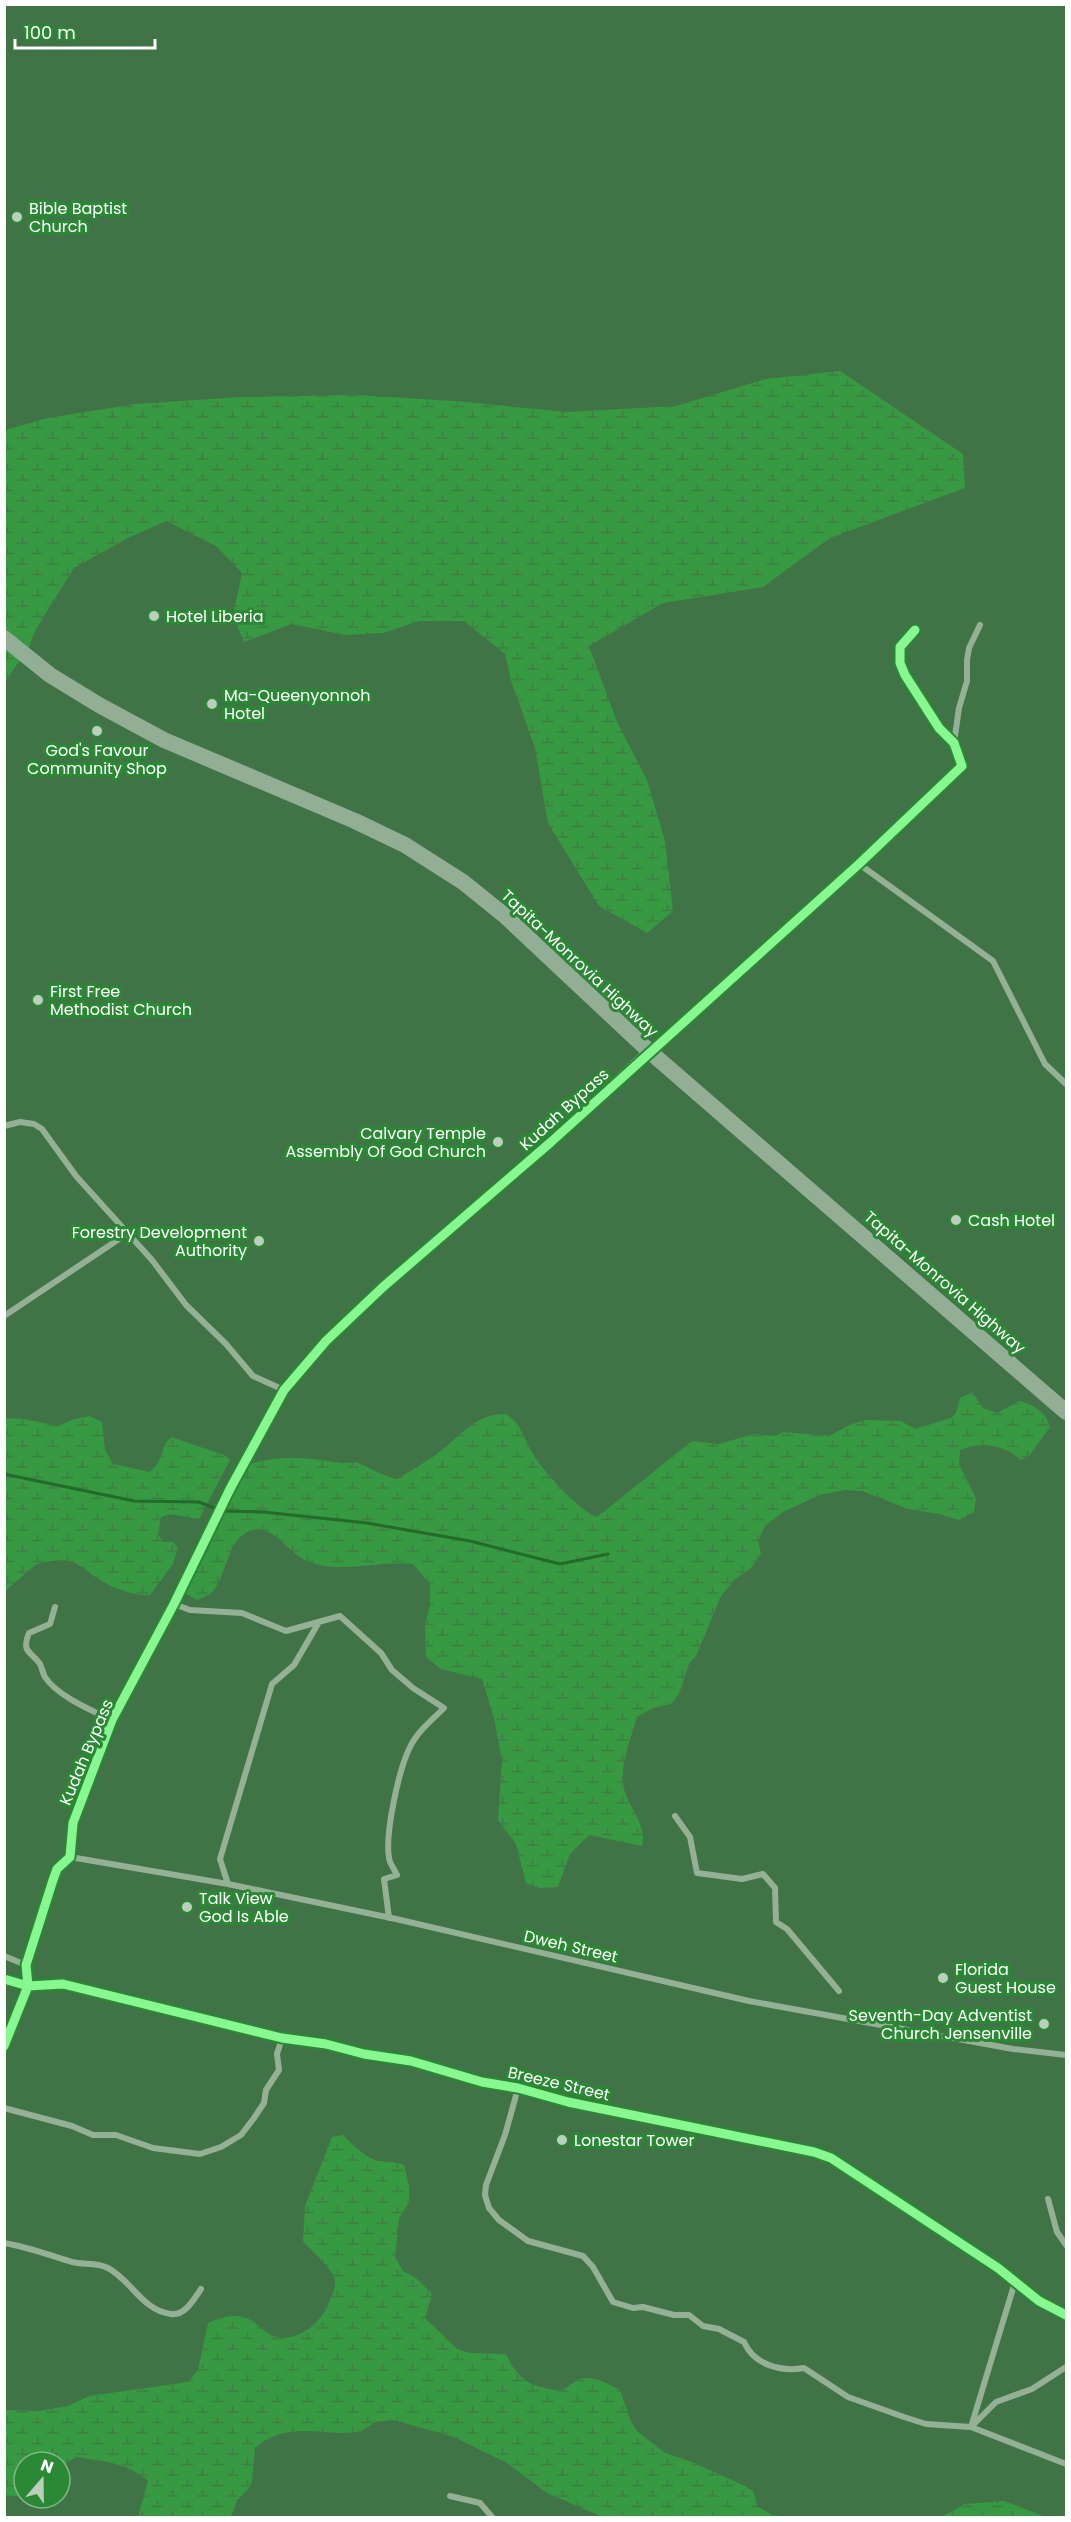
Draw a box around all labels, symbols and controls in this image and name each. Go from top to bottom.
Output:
scale bar [15,12,154,50]
text: 100 m [24,20,76,45]
place label: Bible Baptist Church [29,197,127,238]
marker: Bible Baptist Church [10,210,24,224]
place label: Hotel Liberia [166,605,264,628]
marker: Hotel Liberia [147,609,161,623]
place label: Ma-Queenyonnoh Hotel [224,684,371,725]
marker: Ma-Queenyonnoh Hotel [205,697,219,711]
marker: God's Favour Community Shop [90,724,104,738]
place label: God's Favour Community Shop [27,739,167,780]
street label: Tapita-Monrovia Highway [496,884,663,1042]
place label: First Free Methodist Church [50,980,192,1021]
marker: First Free Methodist Church [31,993,45,1007]
street label: Kudah Bypass [515,1063,614,1156]
place label: Calvary Temple Assembly Of God Church [285,1122,486,1163]
marker: Calvary Temple Assembly Of God Church [491,1135,505,1149]
street label: Tapita-Monrovia Highway [859,1206,1030,1359]
place label: Cash Hotel [968,1209,1055,1232]
marker: Cash Hotel [949,1213,963,1227]
place label: Forestry Development Authority [72,1221,247,1262]
marker: Forestry Development Authority [252,1234,266,1248]
street label: Kudah Bypass [54,1696,119,1809]
place label: Talk View God Is Able [199,1887,289,1928]
marker: Talk View God Is Able [180,1900,194,1914]
street label: Dweh Street [522,1925,620,1968]
place label: Florida Guest House [955,1958,1056,1999]
marker: Florida Guest House [936,1971,950,1985]
place label: Seventh-Day Adventist Church Jensenville [849,2004,1032,2045]
marker: Seventh-Day Adventist Church Jensenville [1037,2017,1051,2031]
street label: Breeze Street [506,2061,612,2106]
place label: Lonestar Tower [574,2129,694,2152]
marker: Lonestar Tower [555,2133,569,2147]
north arrow [12,2450,72,2510]
text: N [37,2454,57,2479]

